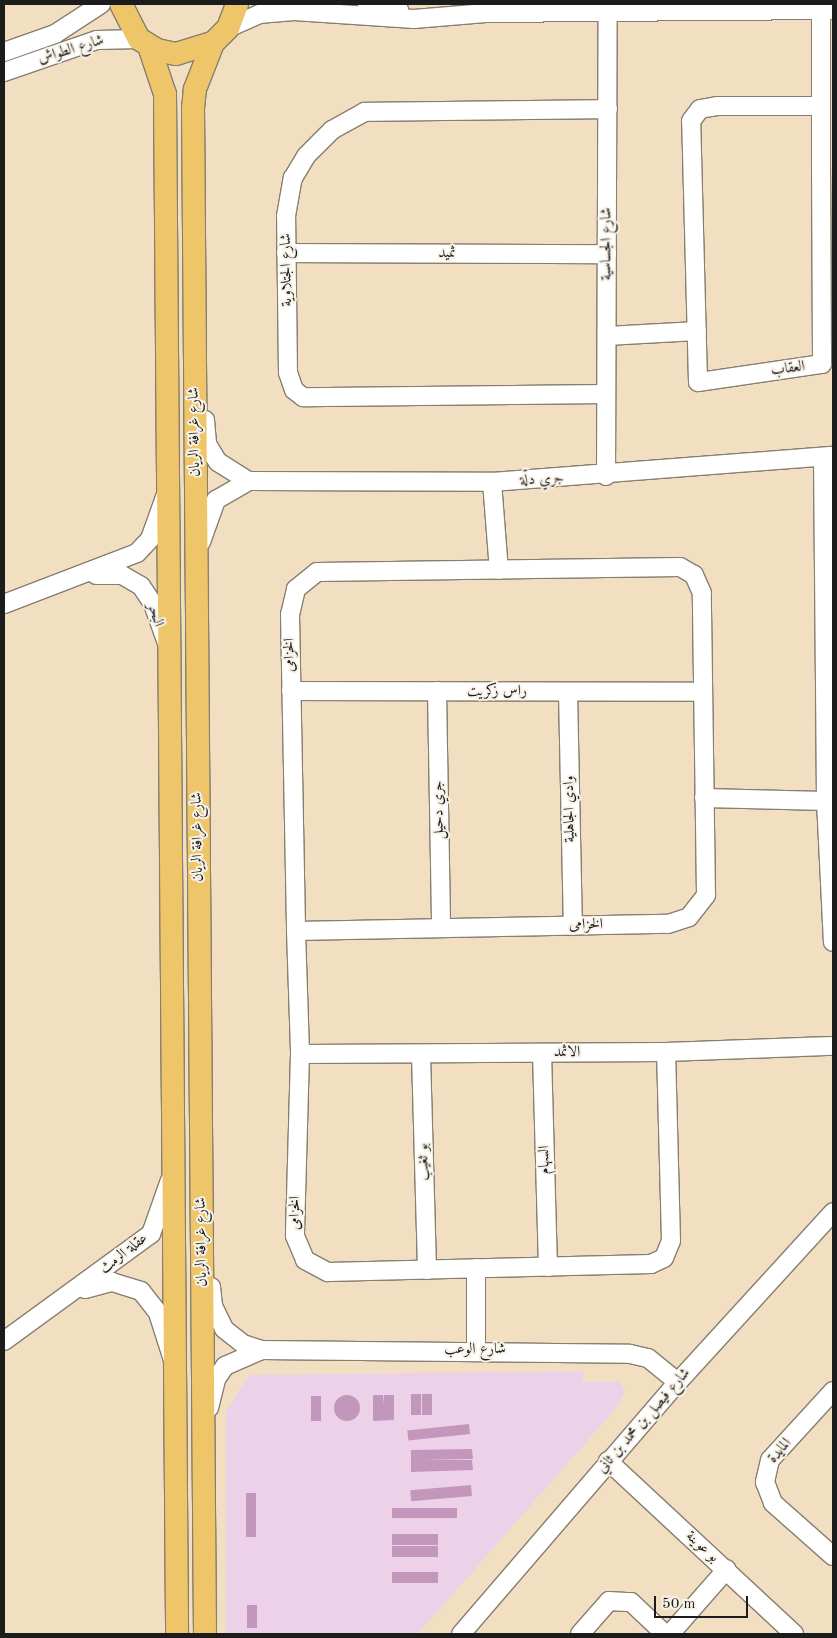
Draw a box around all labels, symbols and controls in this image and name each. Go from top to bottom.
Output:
street label: شارع الطواش [36,31,106,69]
street label: شارع الجساسية [598,208,616,280]
street label: شارع الجتلاوية [277,233,297,307]
street label: ثميد [438,245,456,263]
street label: العقاب [770,358,806,380]
street label: شارع غرافة الريان [185,387,205,477]
street label: جري دلّة [520,470,564,490]
street label: البحر [143,601,167,629]
street label: الخزامى [281,638,299,672]
street label: راس زكريت [467,683,527,701]
street label: وادي الجاهلية [560,775,580,843]
street label: جري دحيل [429,780,449,840]
street label: شارع غرافة الريان [188,792,208,882]
street label: الخزامى [569,916,603,934]
street label: الاثمد [554,1044,580,1062]
street label: بو ثغيب [414,1143,434,1181]
street label: السهام [536,1145,554,1175]
street label: الخزامى [287,1196,305,1230]
street label: شارع غرافة الريان [192,1197,212,1287]
street label: عقلة الرمث [96,1230,152,1278]
street label: شارع الوعب [444,1341,506,1359]
street label: شارع فيصل بن محمد بن ثاني [593,1365,695,1477]
street label: المايدة [764,1435,796,1467]
street label: بو عوينة [682,1527,722,1567]
scale bar [657,1586,751,1618]
text: 50 m [662,1597,696,1612]

